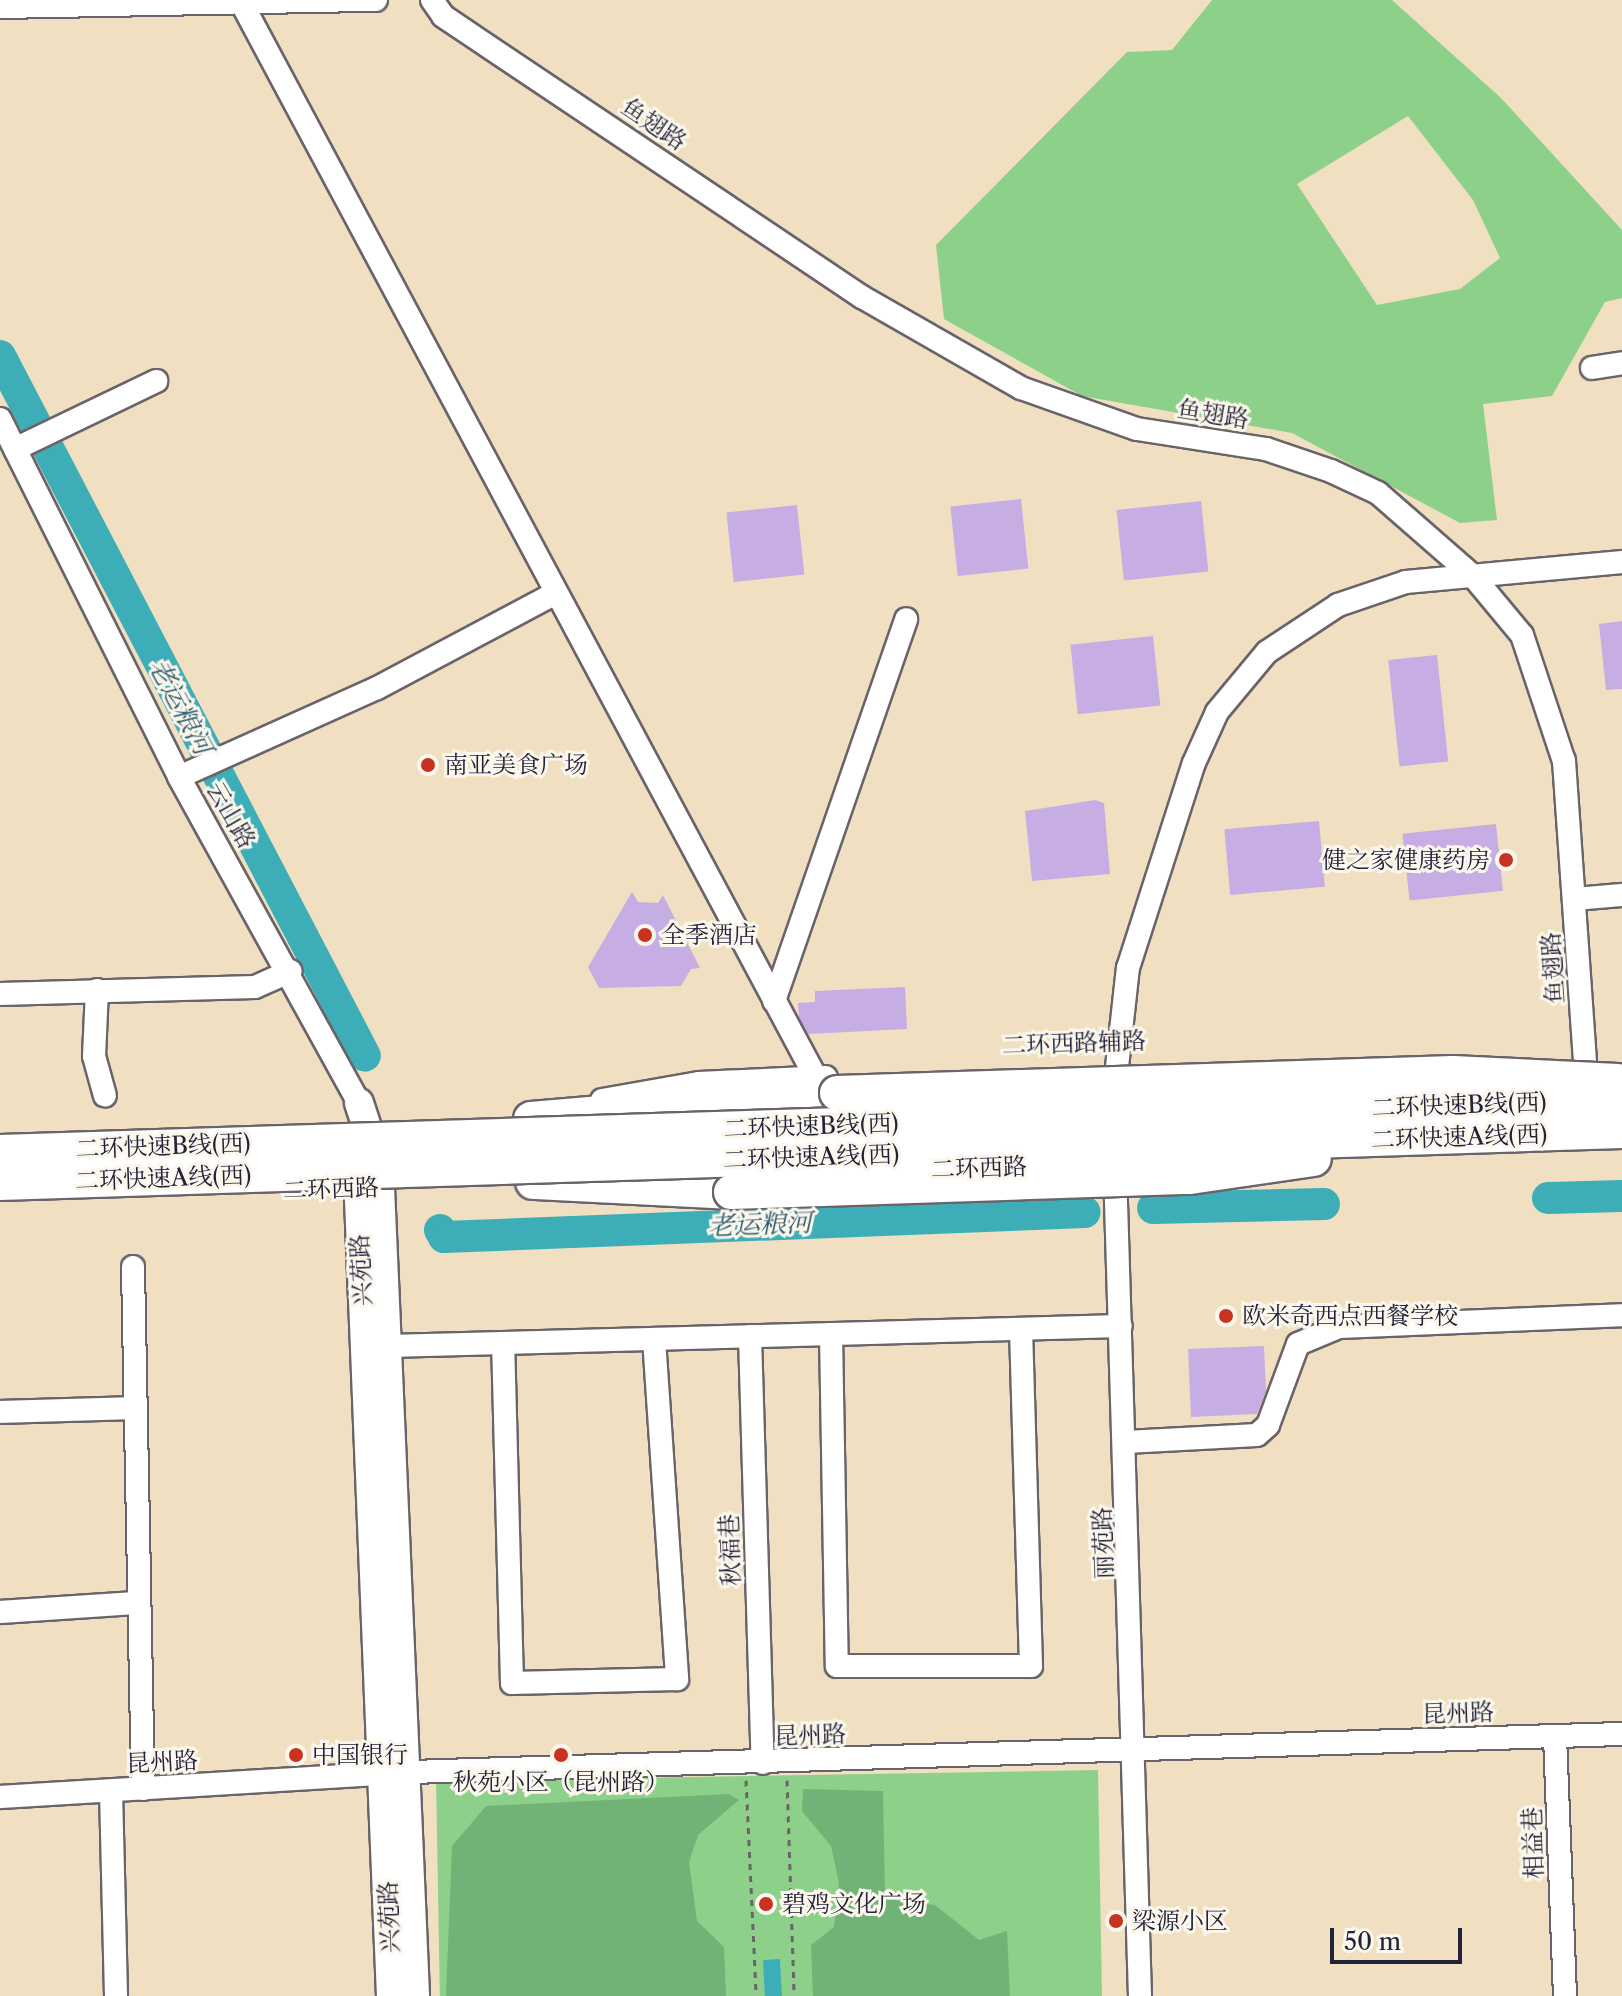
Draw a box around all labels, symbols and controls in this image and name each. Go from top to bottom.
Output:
street label: 鱼翅路 [616,92,692,156]
street label: 鱼翅路 [1175,394,1251,434]
water label: 老运粮河 [142,654,218,760]
place label: 南亚美食广场 [444,751,588,779]
marker: 南亚美食广场 [419,756,437,774]
street label: 云山路 [201,777,261,853]
place label: 健之家健康药房 [1322,846,1490,874]
marker: 健之家健康药房 [1497,851,1515,869]
place label: 全季酒店 [661,921,757,949]
marker: 全季酒店 [636,926,654,944]
street label: 鱼翅路 [1536,931,1570,1005]
street label: 二环西路辅路 [1002,1026,1146,1060]
street label: 二环快速B线(西) [1371,1088,1547,1122]
street label: 二环快速B线(西) [723,1109,899,1143]
street label: 二环快速A线(西) [1370,1120,1548,1154]
street label: 二环快速B线(西) [75,1129,251,1163]
street label: 二环快速A线(西) [722,1140,900,1174]
street label: 二环西路 [931,1152,1027,1184]
street label: 二环快速A线(西) [74,1161,252,1195]
street label: 二环西路 [283,1173,379,1205]
water label: 老运粮河 [707,1208,813,1242]
street label: 兴苑路 [345,1233,377,1307]
place label: 欧米奇西点西餐学校 [1242,1302,1458,1330]
marker: 欧米奇西点西餐学校 [1217,1307,1235,1325]
street label: 丽苑路 [1087,1507,1119,1579]
street label: 秋福巷 [714,1514,746,1586]
street label: 昆州路 [1422,1697,1494,1729]
street label: 昆州路 [774,1719,846,1751]
place label: 中国银行 [312,1741,408,1769]
street label: 昆州路 [125,1746,199,1778]
marker: 中国银行 [287,1746,305,1764]
marker: 秋苑小区（昆州路） [552,1746,570,1764]
place label: 秋苑小区（昆州路） [453,1768,669,1796]
street label: 相益巷 [1517,1807,1549,1879]
street label: 兴苑路 [373,1881,405,1953]
place label: 碧鸡文化广场 [782,1890,926,1918]
marker: 碧鸡文化广场 [757,1895,775,1913]
place label: 梁源小区 [1132,1907,1228,1935]
marker: 梁源小区 [1107,1912,1125,1930]
scale bar [1334,1912,1466,1962]
text: 50 m [1344,1927,1401,1956]

